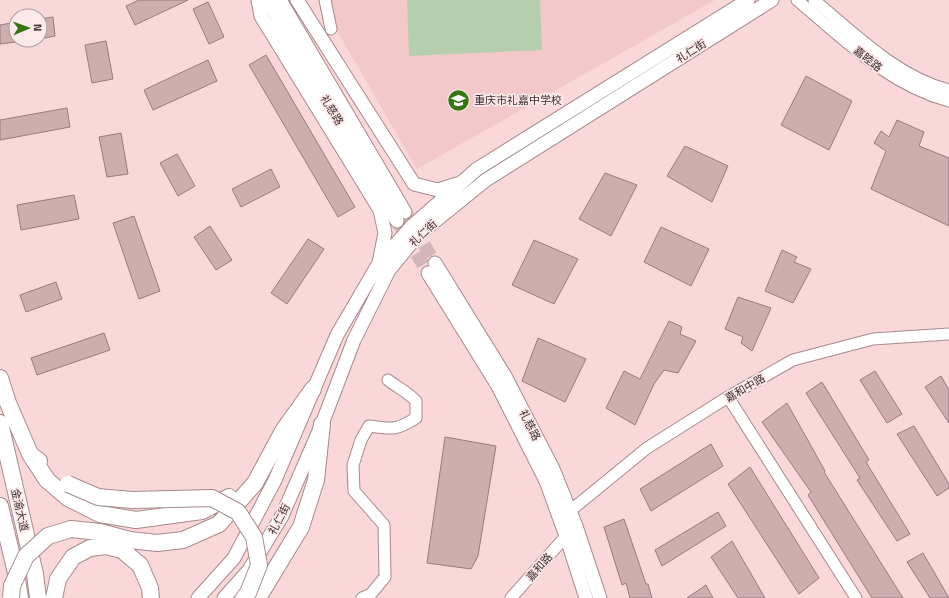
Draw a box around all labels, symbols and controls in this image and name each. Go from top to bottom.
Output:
north arrow [8,8,48,48]
text: N [30,24,46,32]
street label: 礼仁街 [673,35,709,67]
street label: 嘉睦路 [850,43,886,75]
school or university icon: 重庆市礼嘉中学校 [445,87,471,113]
street label: 礼慈路 [317,92,347,128]
place label: 重庆市礼嘉中学校 [474,92,562,108]
street label: 礼仁街 [405,216,441,250]
street label: 嘉和中路 [722,370,768,406]
street label: 礼慈路 [515,407,545,443]
street label: 金渝大道 [7,487,33,533]
street label: 礼仁街 [264,501,294,537]
street label: 嘉和路 [522,549,556,585]

